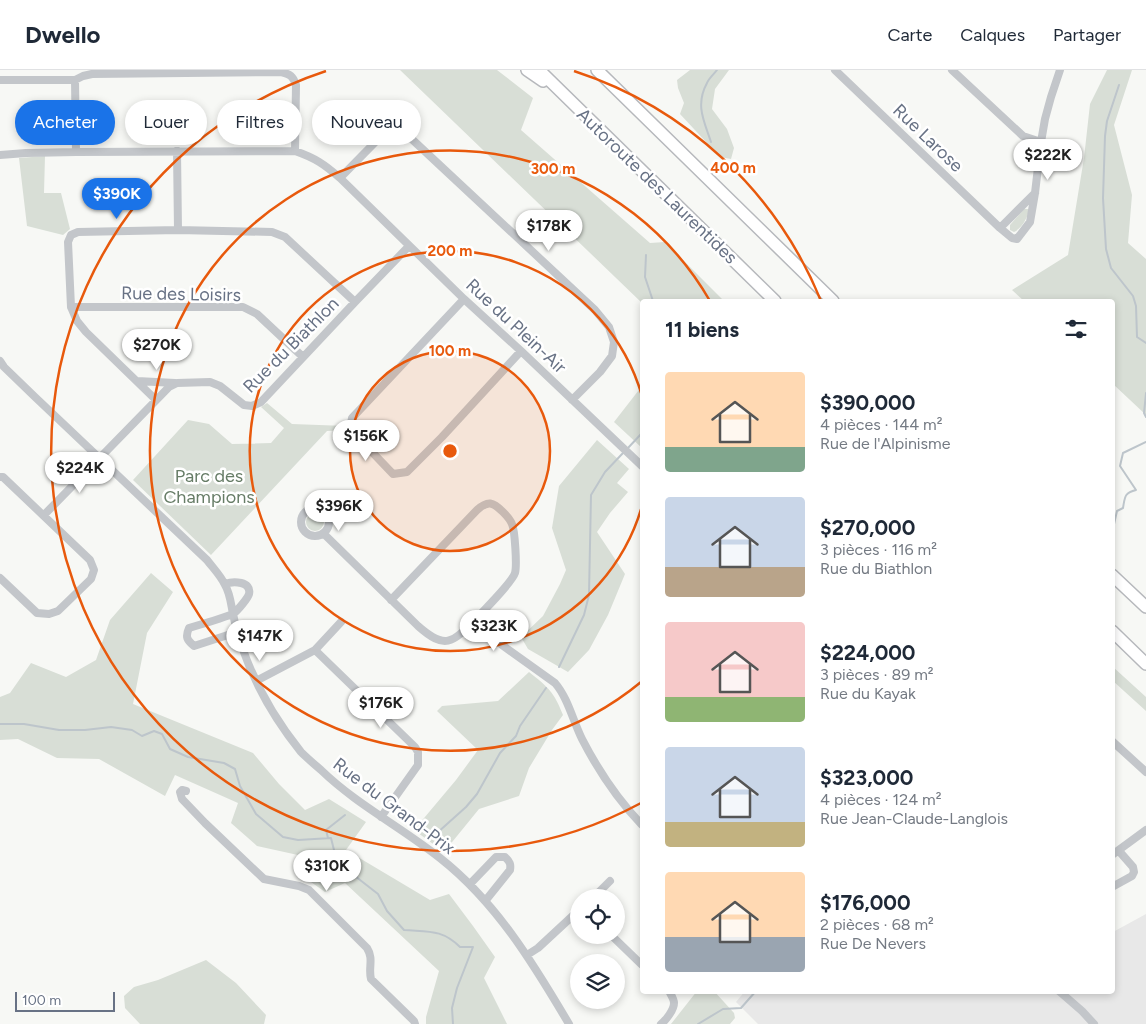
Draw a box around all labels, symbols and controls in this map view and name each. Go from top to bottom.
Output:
text: Dwello [25,20,101,49]
text: Carte [887,24,932,46]
text: Calques [960,24,1025,46]
text: Partager [1053,24,1121,46]
street label: Rue Larose [888,99,968,177]
chip: Acheter [15,100,115,145]
chip: Louer [125,100,207,145]
chip: Filtres [217,100,302,145]
chip: Nouveau [312,100,421,145]
street label: Autoroute des Laurentides [572,104,742,268]
pin: $222K [1013,138,1083,181]
text: $222K [1024,145,1072,164]
text: 400 m [710,159,756,177]
text: 300 m [531,160,575,178]
pin: $390K [82,178,152,220]
text: $390K [93,184,141,203]
pin: $178K [514,210,584,252]
text: $178K [527,216,571,235]
text: 200 m [428,242,472,260]
street label: Rue du Plein-Air [461,274,571,378]
street label: Rue des Loisirs [121,282,241,306]
street label: Rue du Biathlon [239,293,343,397]
icon: filters [1062,315,1090,343]
text: 11 biens [665,317,739,342]
pin: $270K [122,328,192,371]
text: $270K [133,335,181,354]
text: 100 m [429,342,471,360]
text: $390,000 [820,390,915,415]
icon: home [705,392,765,452]
text: 4 pièces · 144 m² [820,415,942,434]
pin: $156K [331,420,401,462]
text: $156K [344,426,388,445]
text: Rue de l'Alpinisme [820,434,950,453]
centre of rings [441,442,459,460]
pin: $224K [45,452,115,494]
text: $224K [56,458,104,477]
park label: Parc des Champions [163,465,255,508]
pin: $396K [304,490,374,532]
text: $396K [316,496,362,515]
text: $270,000 [820,515,915,540]
icon: home [705,517,765,577]
text: 3 pièces · 116 m² [820,540,937,559]
text: Rue du Biathlon [820,559,932,578]
pin: $323K [459,610,529,652]
text: $323K [471,616,517,635]
pin: $147K [225,620,295,662]
text: $147K [237,626,283,645]
text: $224,000 [820,640,915,665]
icon: home [705,642,765,702]
text: 3 pièces · 89 m² [820,665,934,684]
text: Rue du Kayak [820,684,916,703]
pin: $176K [346,686,416,729]
text: $176K [359,693,403,712]
street label: Rue du Grand-Prix [329,753,460,859]
text: $323,000 [820,765,913,790]
icon: home [705,767,765,827]
text: 4 pièces · 124 m² [820,790,941,809]
text: Rue Jean-Claude-Langlois [820,809,1008,828]
pin: $310K [292,850,362,892]
text: $310K [304,856,350,875]
map controls [570,889,625,1009]
button: locate [570,889,625,944]
text: $176,000 [820,890,911,915]
icon: home [705,892,765,952]
text: 2 pièces · 68 m² [820,915,934,934]
text: Rue De Nevers [820,934,926,953]
button: layers [570,954,625,1009]
scale bar [15,989,115,1012]
text: 100 m [22,992,61,1009]

